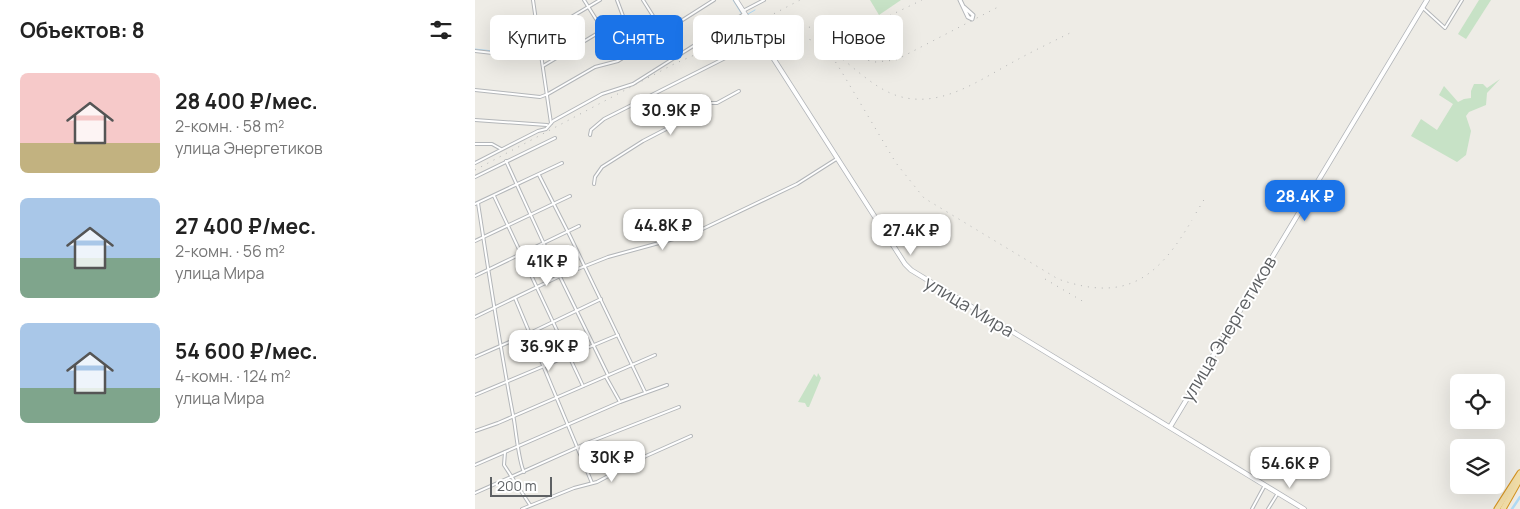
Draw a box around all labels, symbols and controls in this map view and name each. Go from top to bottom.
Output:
chip: Купить [490,15,585,60]
chip: Снять [595,15,683,60]
chip: Фильтры [693,15,804,60]
chip: Новое [814,15,903,60]
text: Объектов: 8 [20,16,145,44]
icon: filters [427,16,455,44]
text: 28 400 ₽/мес. [175,87,318,115]
icon: home [60,93,120,153]
pin: 30.9K ₽ [625,94,717,136]
text: 30.9K ₽ [642,99,700,121]
text: 2-комн. · 58 m² [175,115,284,137]
text: улица Энергетиков [175,137,323,159]
pin: 28.4K ₽ [1259,180,1351,222]
text: 28.4K ₽ [1276,185,1334,207]
pin: 44.8K ₽ [617,208,709,251]
text: 27 400 ₽/мес. [175,212,316,240]
text: 44.8K ₽ [634,214,692,236]
pin: 27.4K ₽ [865,214,957,256]
icon: home [60,218,120,278]
text: 27.4K ₽ [883,219,939,241]
text: 2-комн. · 56 m² [175,240,285,262]
pin: 41K ₽ [512,244,582,287]
text: 41K ₽ [527,250,567,272]
street label: улица Энергетиков [1175,251,1281,406]
text: улица Мира [175,262,264,284]
street label: улица Мира [920,270,1019,342]
pin: 36.9K ₽ [503,330,595,372]
text: 36.9K ₽ [520,335,578,357]
text: 54 600 ₽/мес. [175,337,318,365]
icon: home [60,343,120,403]
text: 4-комн. · 124 m² [175,365,291,387]
map controls [1450,374,1505,494]
button: locate [1450,374,1505,429]
text: улица Мира [175,387,264,409]
button: layers [1450,439,1505,494]
pin: 30K ₽ [577,440,647,483]
text: 30K ₽ [590,446,634,468]
pin: 54.6K ₽ [1244,446,1336,489]
text: 54.6K ₽ [1261,452,1319,474]
scale bar [490,474,553,497]
text: 200 m [497,476,537,495]

